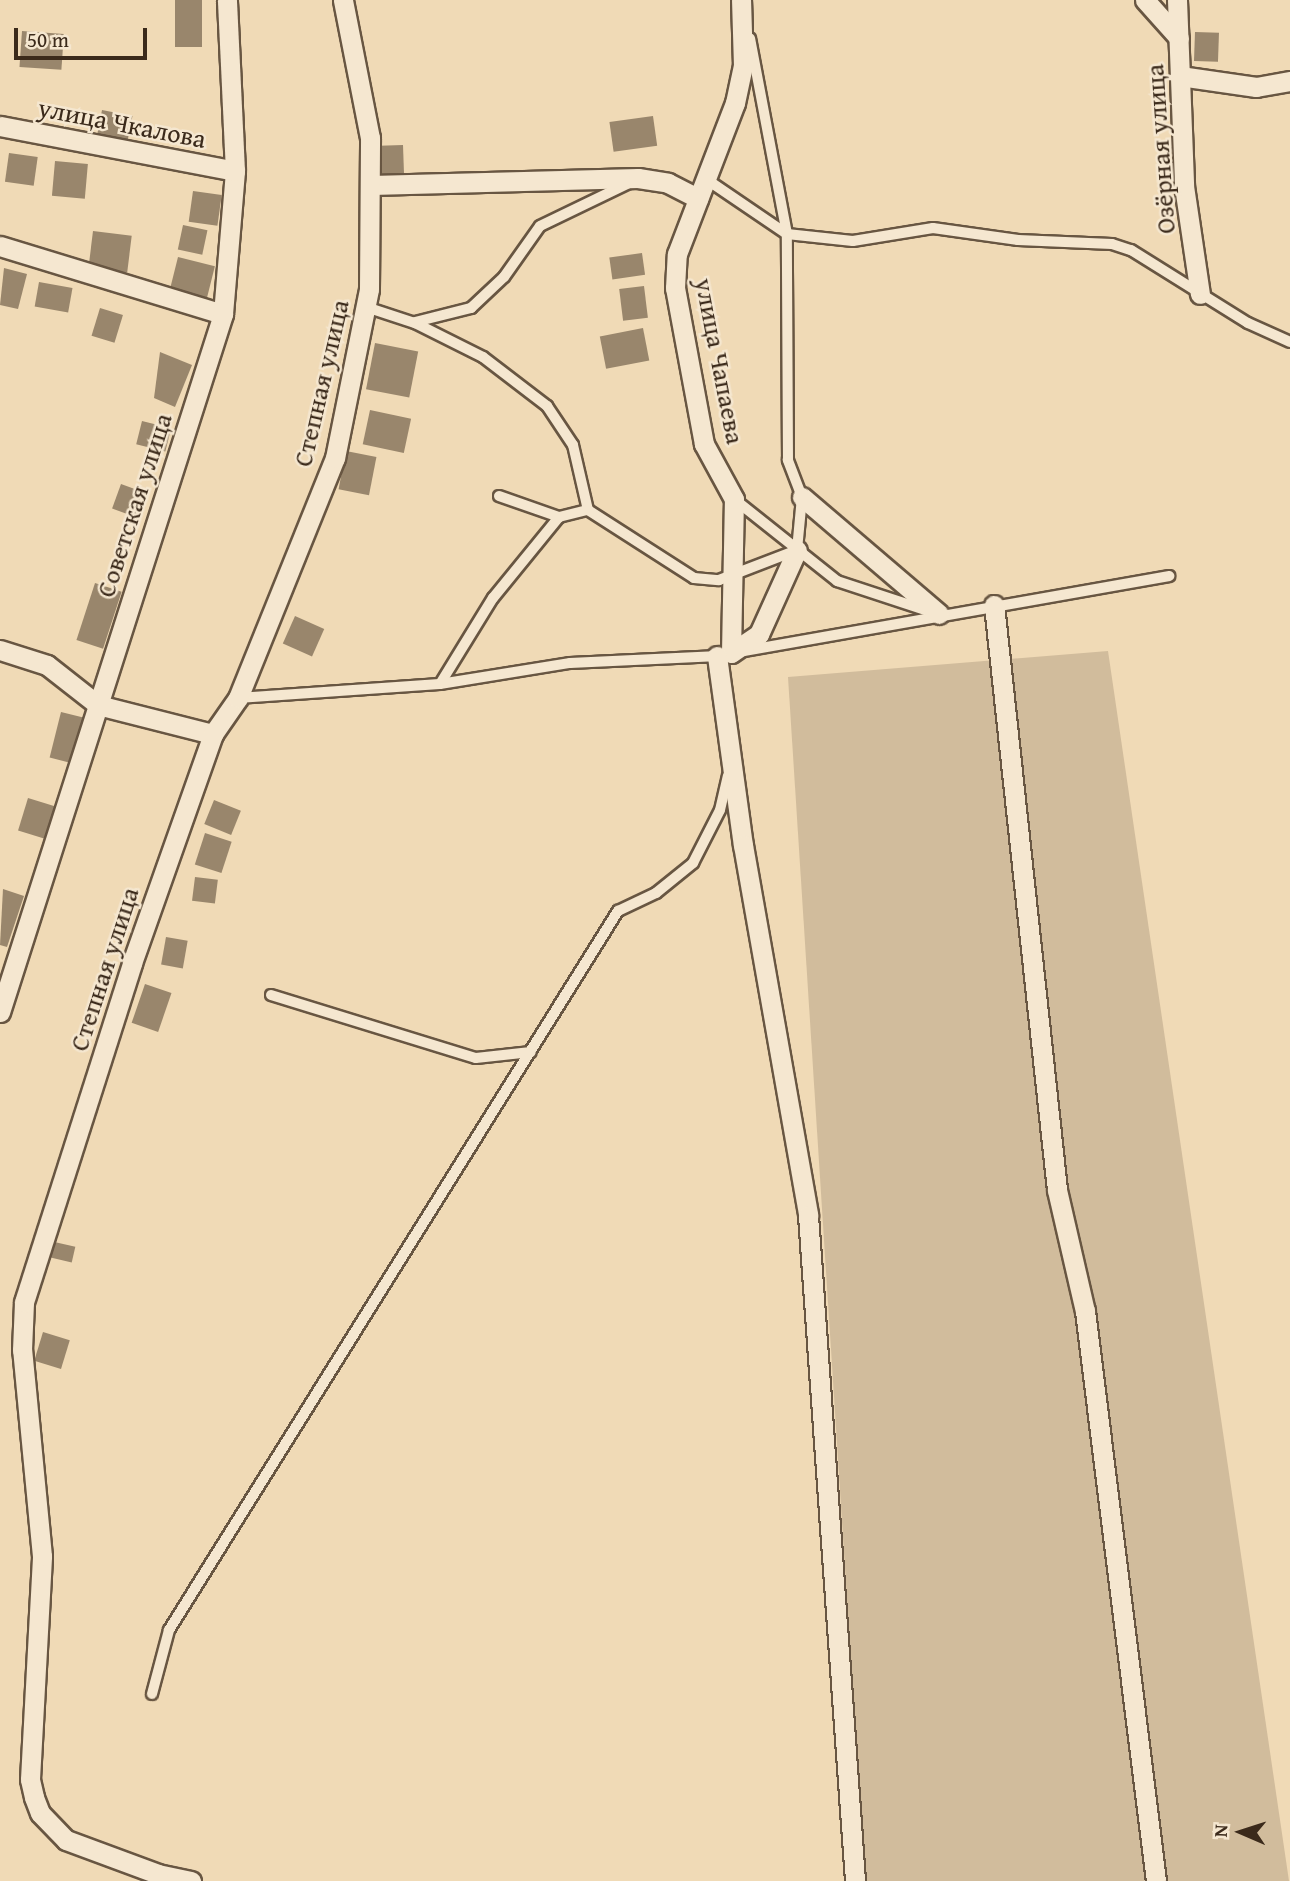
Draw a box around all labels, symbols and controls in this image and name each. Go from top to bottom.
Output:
scale bar [18,14,150,58]
text: 50 m [27,24,69,55]
street label: Озёрная улица [1139,63,1181,235]
street label: улица Чкалова [35,91,209,155]
street label: улица Чапаева [689,275,751,447]
street label: Степная улица [287,297,355,469]
street label: Советская улица [90,409,178,601]
street label: Степная улица [63,883,145,1055]
north arrow [1206,1797,1276,1867]
text: N [1206,1824,1234,1838]

